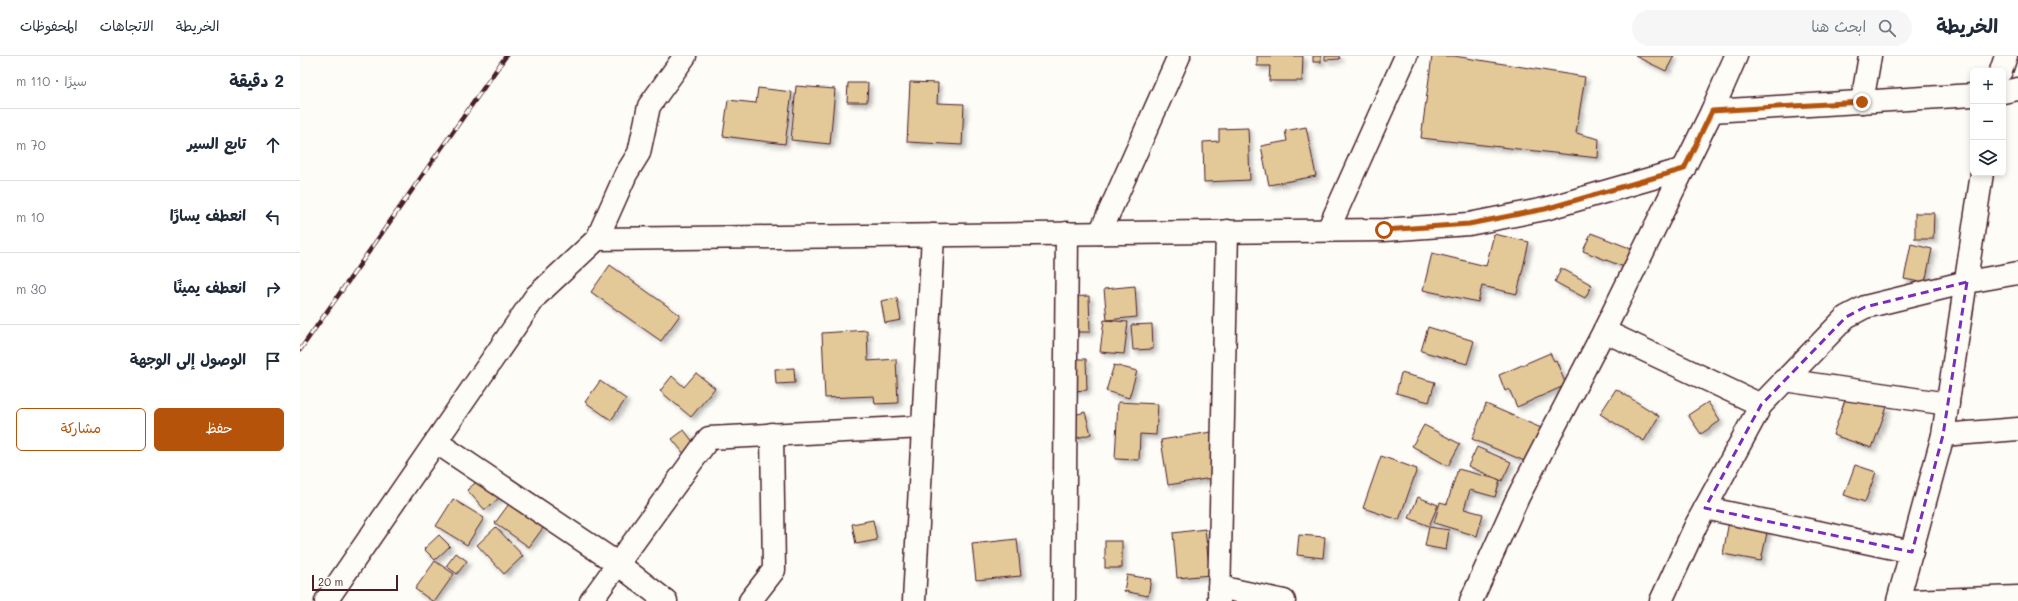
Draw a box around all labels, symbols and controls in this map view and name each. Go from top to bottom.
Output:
search box [1632,10,1912,46]
text: الخريطة [1936,13,1998,38]
text: المحفوظات [20,16,78,35]
text: الاتجاهات [100,16,154,35]
text: الخريطة [176,16,219,35]
text: ابحث هنا [1811,16,1866,36]
icon: search [1876,17,1898,39]
map controls [1970,68,2006,176]
button: + [1970,68,2006,104]
text: 2 دقيقة [229,69,284,91]
text: سيرًا · 110 m [16,72,87,89]
route end [1853,93,1871,111]
button: − [1970,104,2006,140]
text: تابع السير [187,133,246,153]
icon: ahead [262,134,284,156]
text: 70 m [16,136,46,153]
button: layers [1970,140,2006,176]
text: انعطف يسارًا [170,205,246,225]
icon: left [262,206,284,228]
text: 10 m [16,208,44,225]
route start [1375,221,1393,239]
text: انعطف يمينًا [174,277,246,297]
icon: right [262,278,284,300]
text: 30 m [16,280,46,297]
text: الوصول إلى الوجهة [130,349,246,369]
icon: arrive [262,350,284,372]
button: مشاركة [16,408,146,451]
button: حفظ [154,408,284,451]
scale bar [312,573,398,592]
text: 20 m [318,574,343,589]

